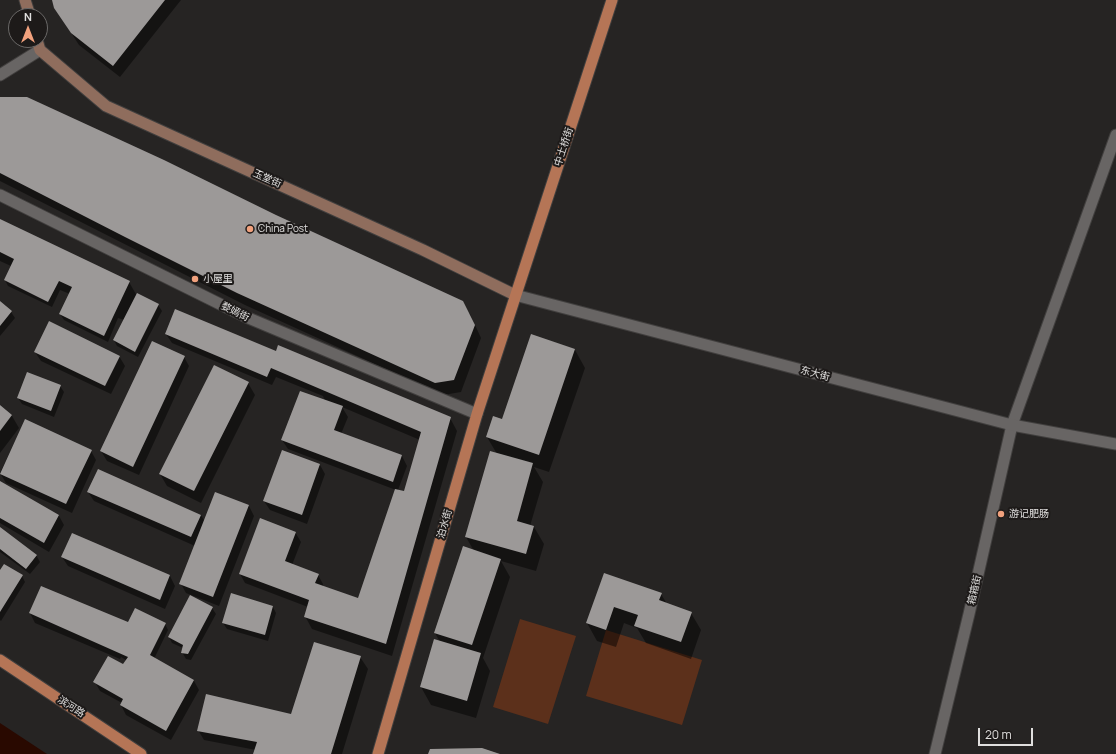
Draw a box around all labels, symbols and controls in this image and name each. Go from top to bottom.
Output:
north arrow [8,8,48,48]
text: N [24,9,32,24]
street label: 中土桥街 [552,126,576,168]
street label: 玉堂街 [251,167,283,191]
place label: China Post [258,223,308,235]
marker: China Post [245,224,255,234]
place label: 小屋里 [203,273,233,285]
marker: 小屋里 [190,274,200,284]
street label: 婺嫣街 [219,300,251,324]
street label: 东大街 [799,364,831,384]
street label: 泊水街 [435,508,455,540]
place label: 游记肥肠 [1009,508,1049,520]
marker: 游记肥肠 [996,509,1006,519]
street label: 箱箱街 [966,574,984,606]
street label: 滨河路 [55,694,87,720]
scale bar [980,720,1035,746]
text: 20 m [985,726,1012,743]

